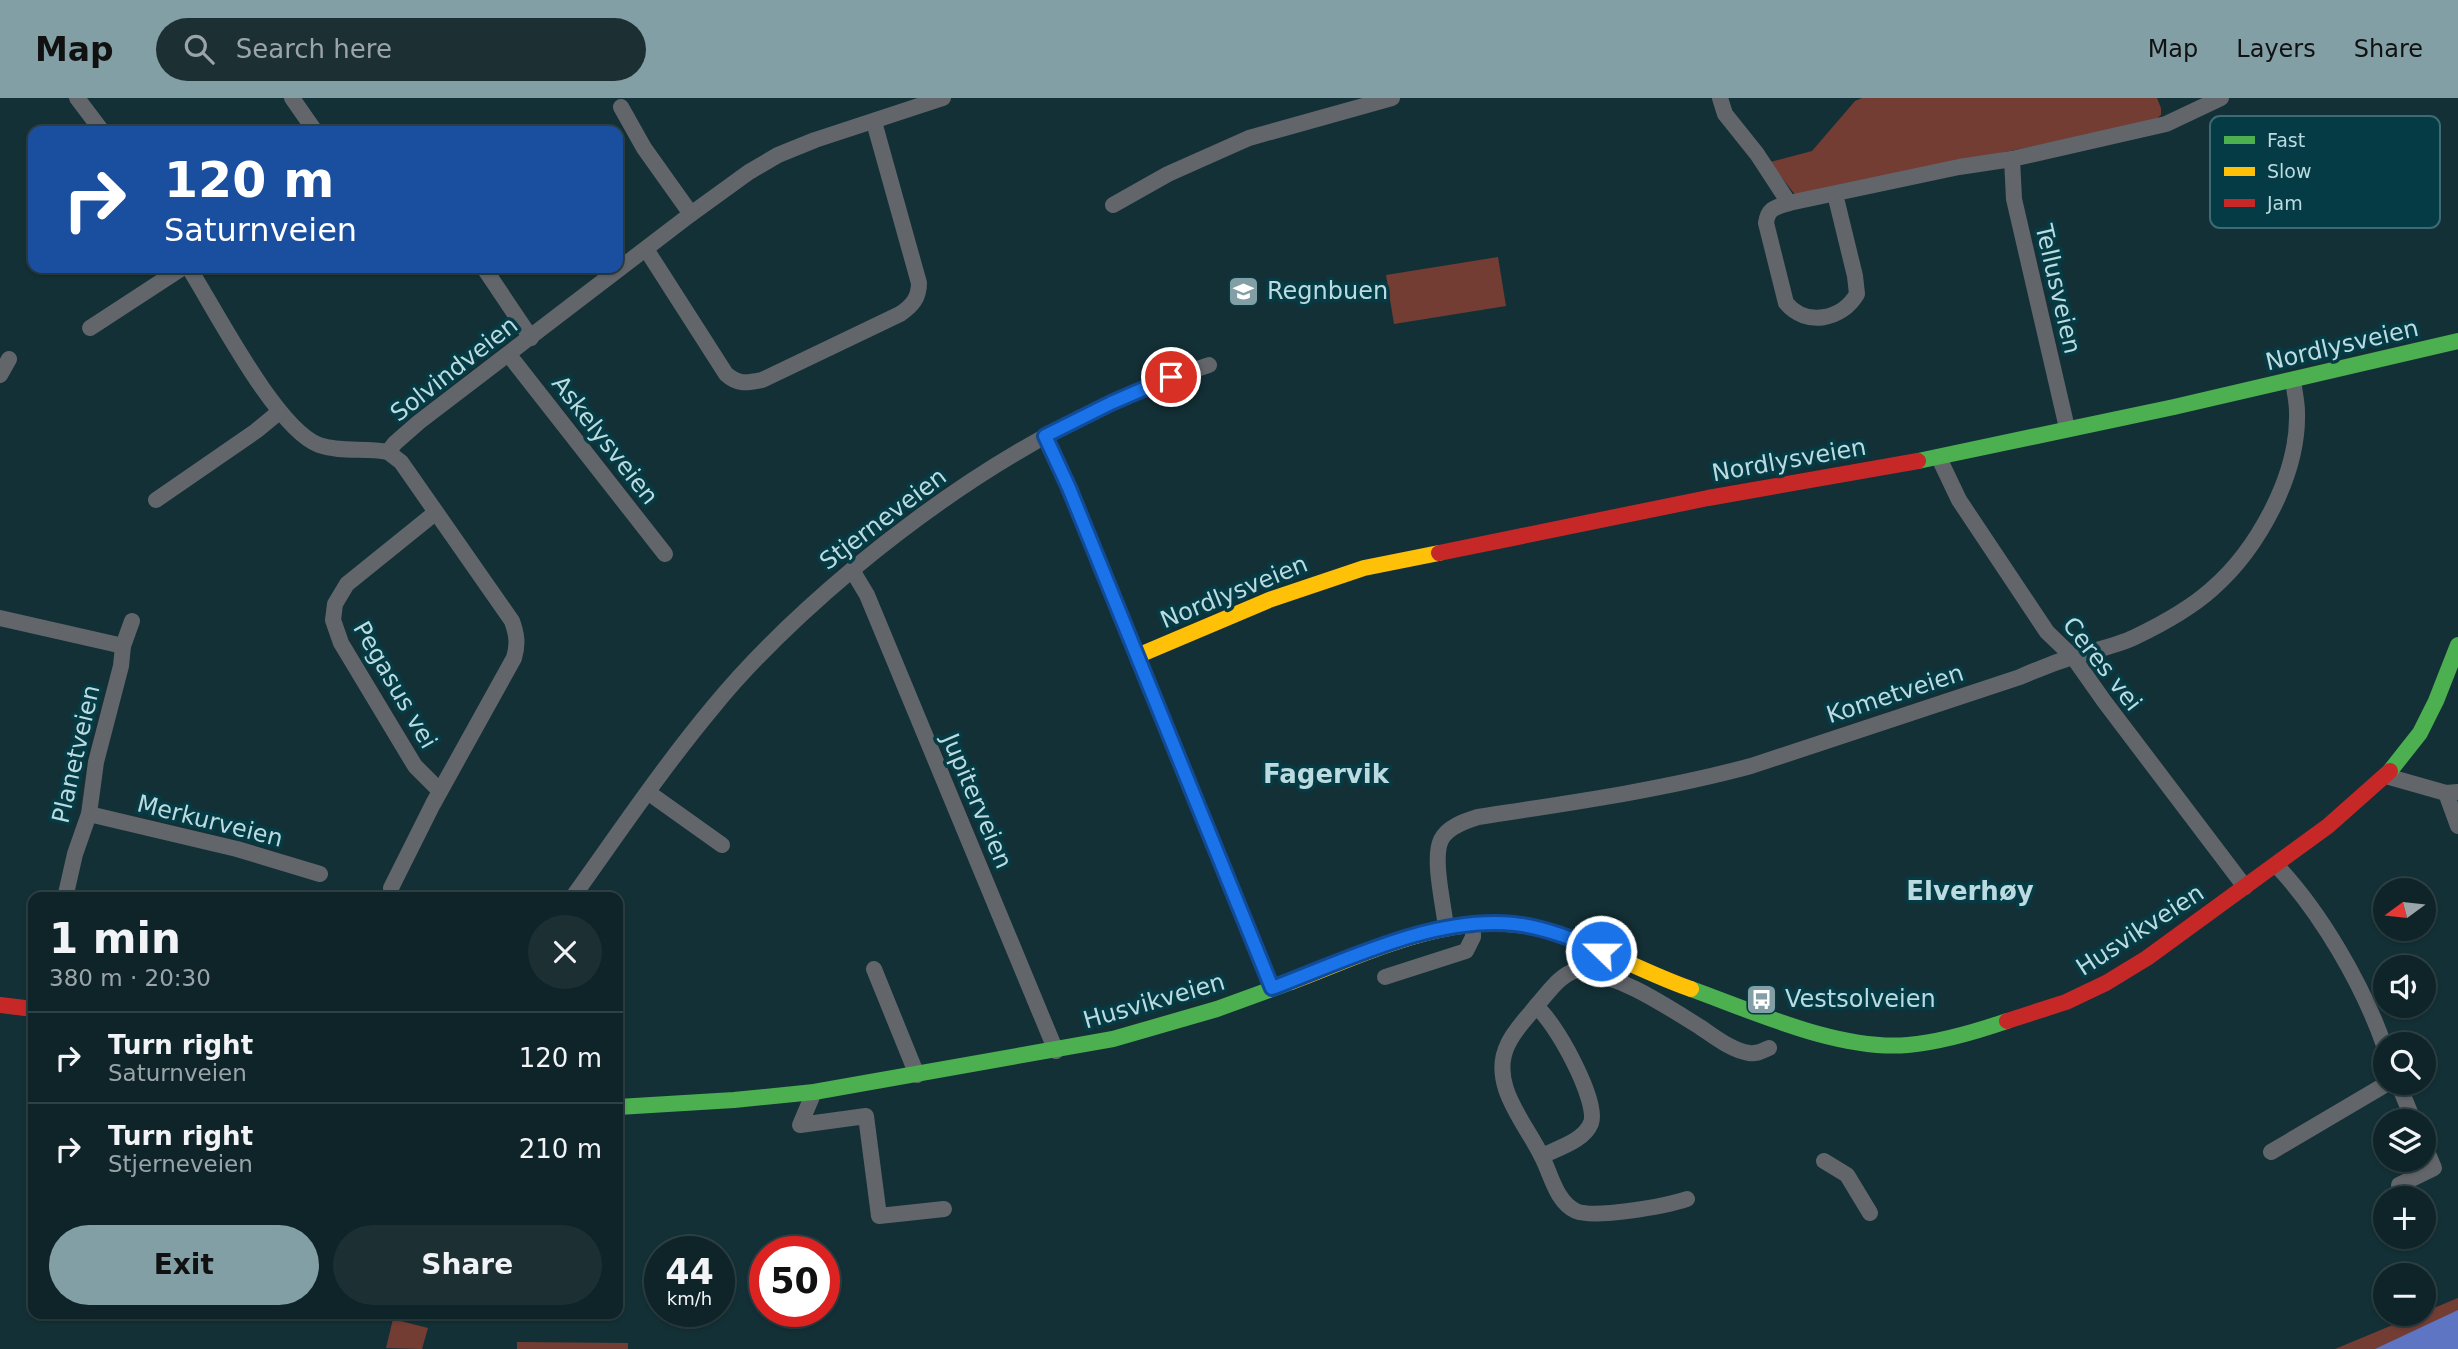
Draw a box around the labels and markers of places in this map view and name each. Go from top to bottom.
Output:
school or university icon: Regnbuen [1227,274,1261,308]
place label: Regnbuen [1267,277,1388,305]
pin [1141,347,1201,407]
bus stop icon: Vestsolveien [1745,982,1779,1016]
place label: Vestsolveien [1785,985,1936,1013]

